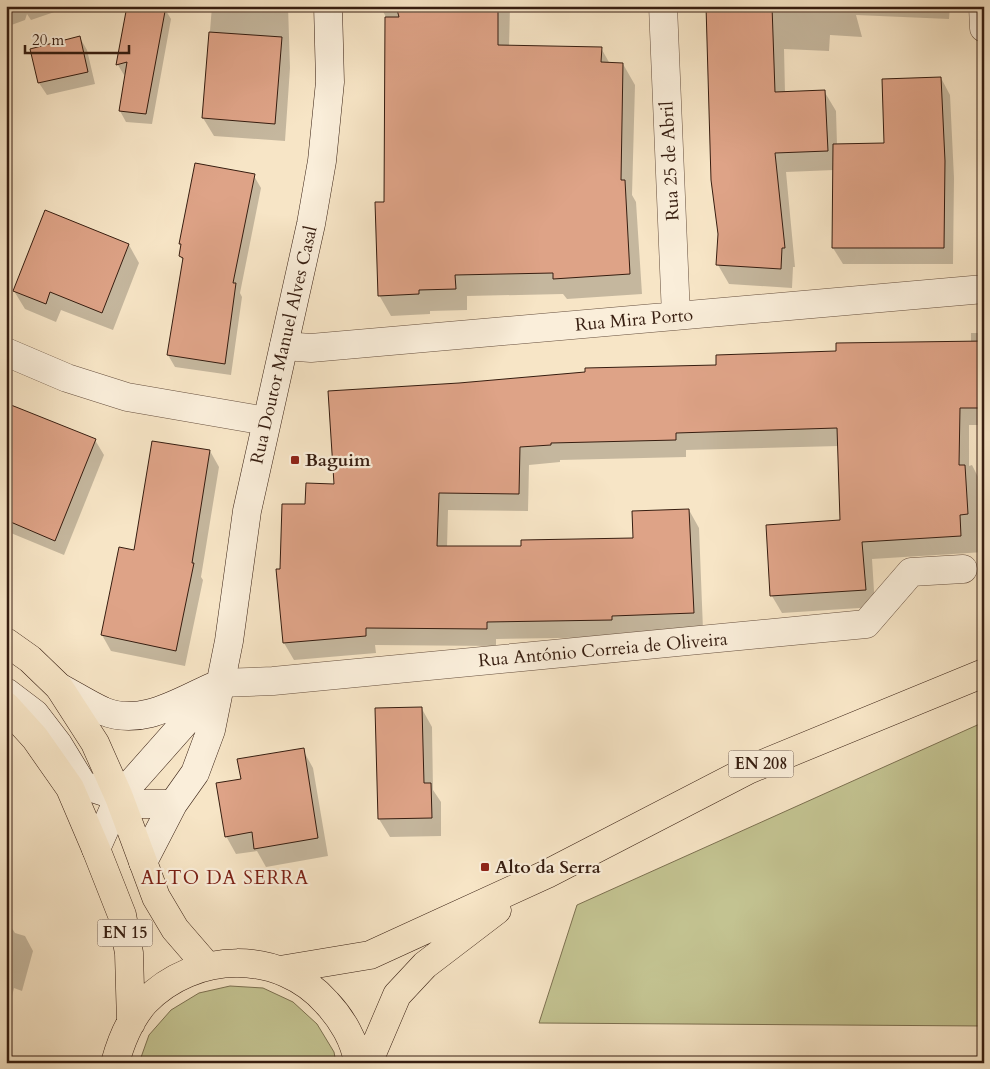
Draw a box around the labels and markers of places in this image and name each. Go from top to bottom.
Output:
place label: Baguim [305,448,371,473]
marker: Baguim [289,454,301,466]
place label: Alto da Serra [495,855,601,880]
marker: Alto da Serra [479,861,491,873]

